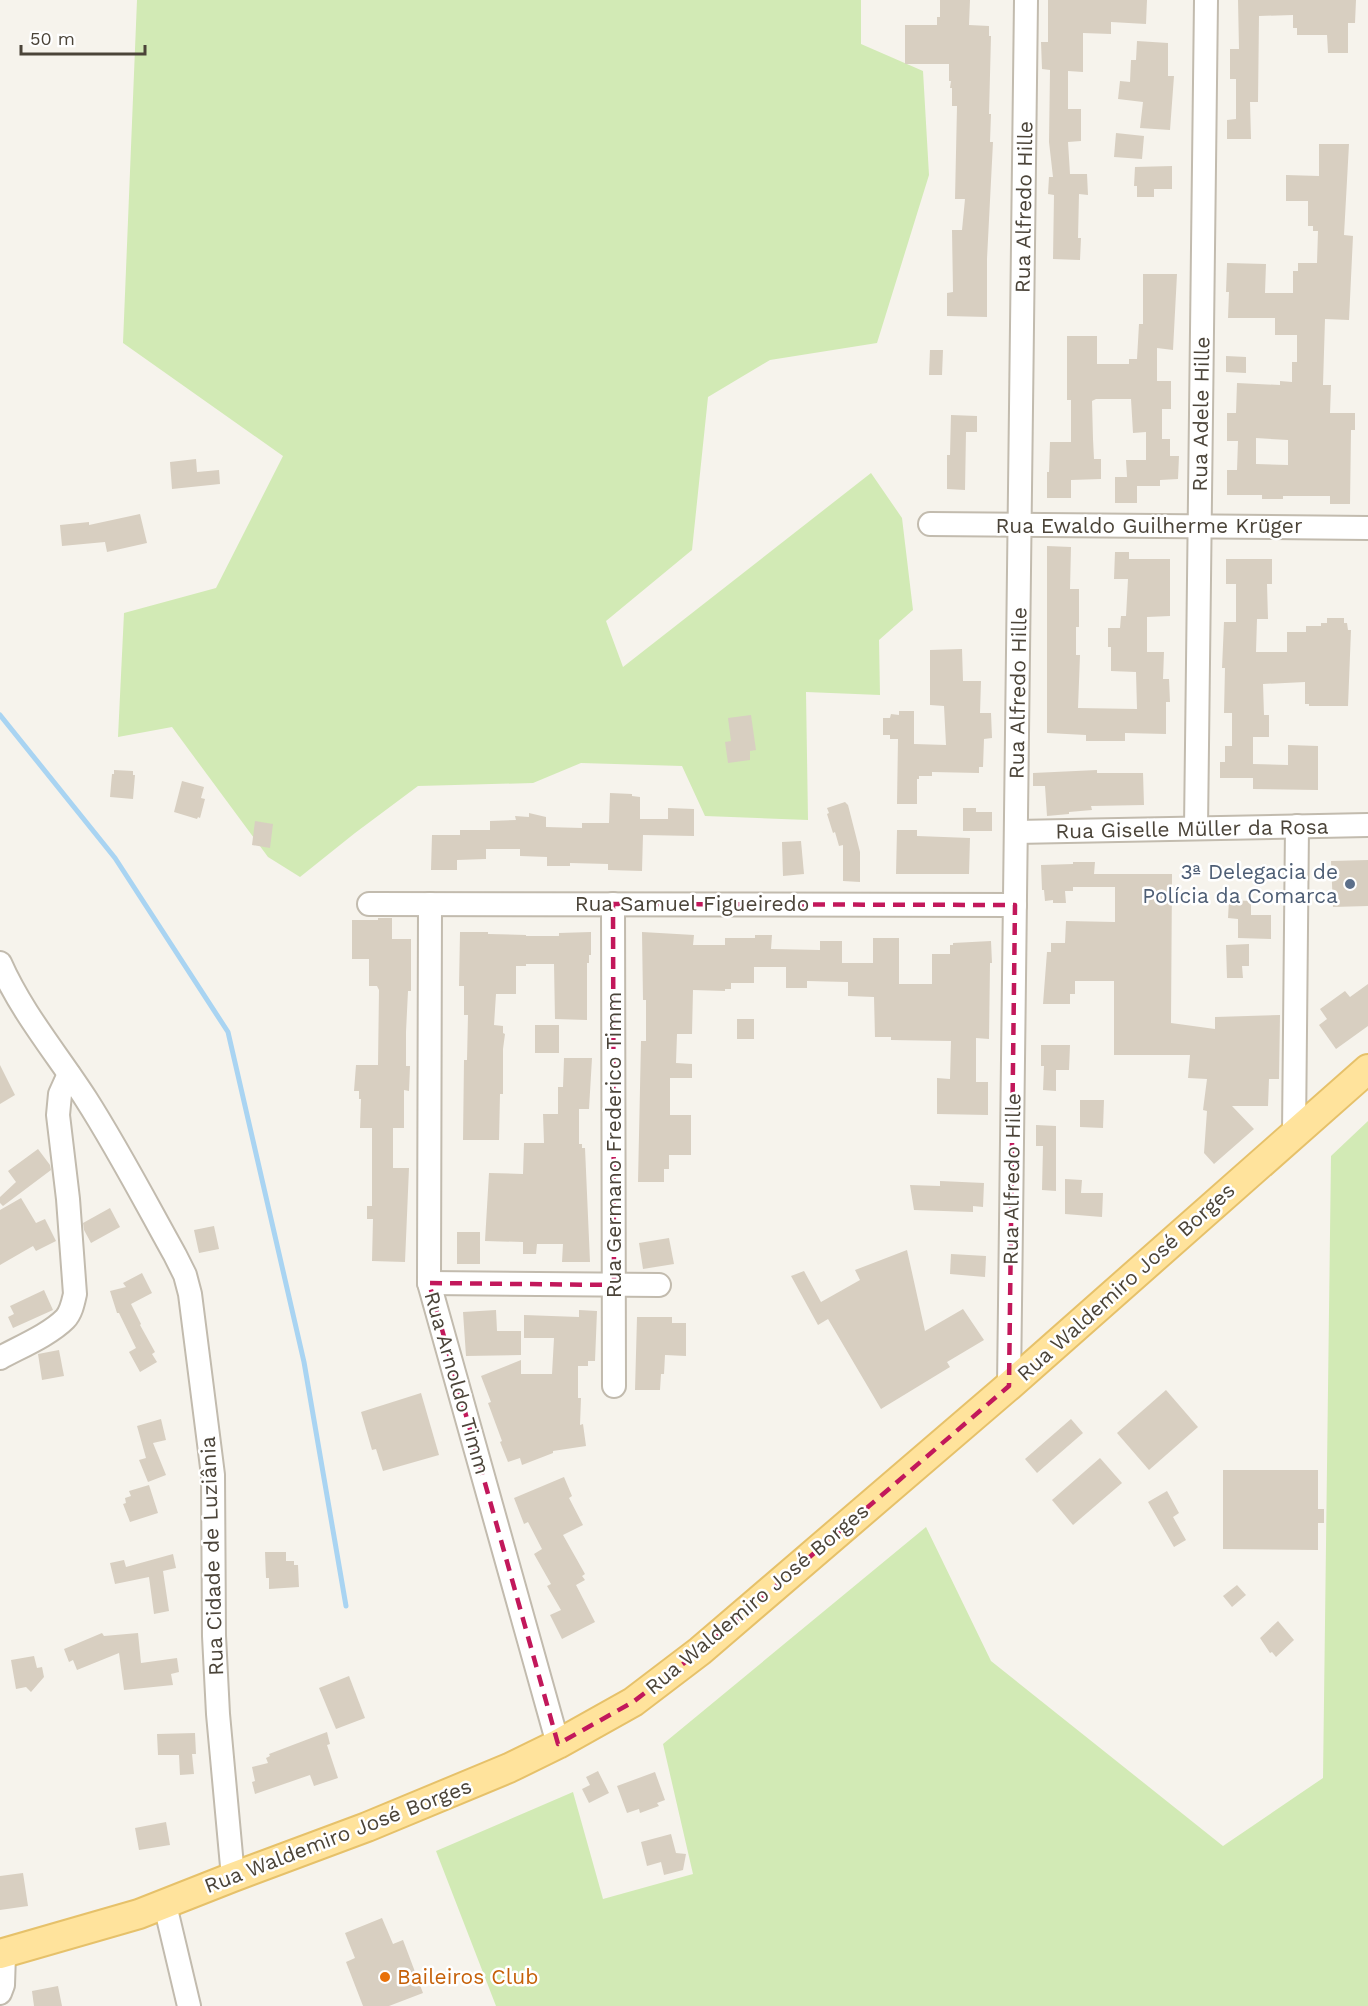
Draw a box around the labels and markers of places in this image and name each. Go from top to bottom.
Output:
place label: 3ª Delegacia de Polícia da Comarca [1142,859,1338,908]
marker: 3ª Delegacia de Polícia da Comarca [1343,877,1357,891]
place label: Baileiros Club [397,1964,538,1989]
marker: Baileiros Club [378,1970,392,1984]

